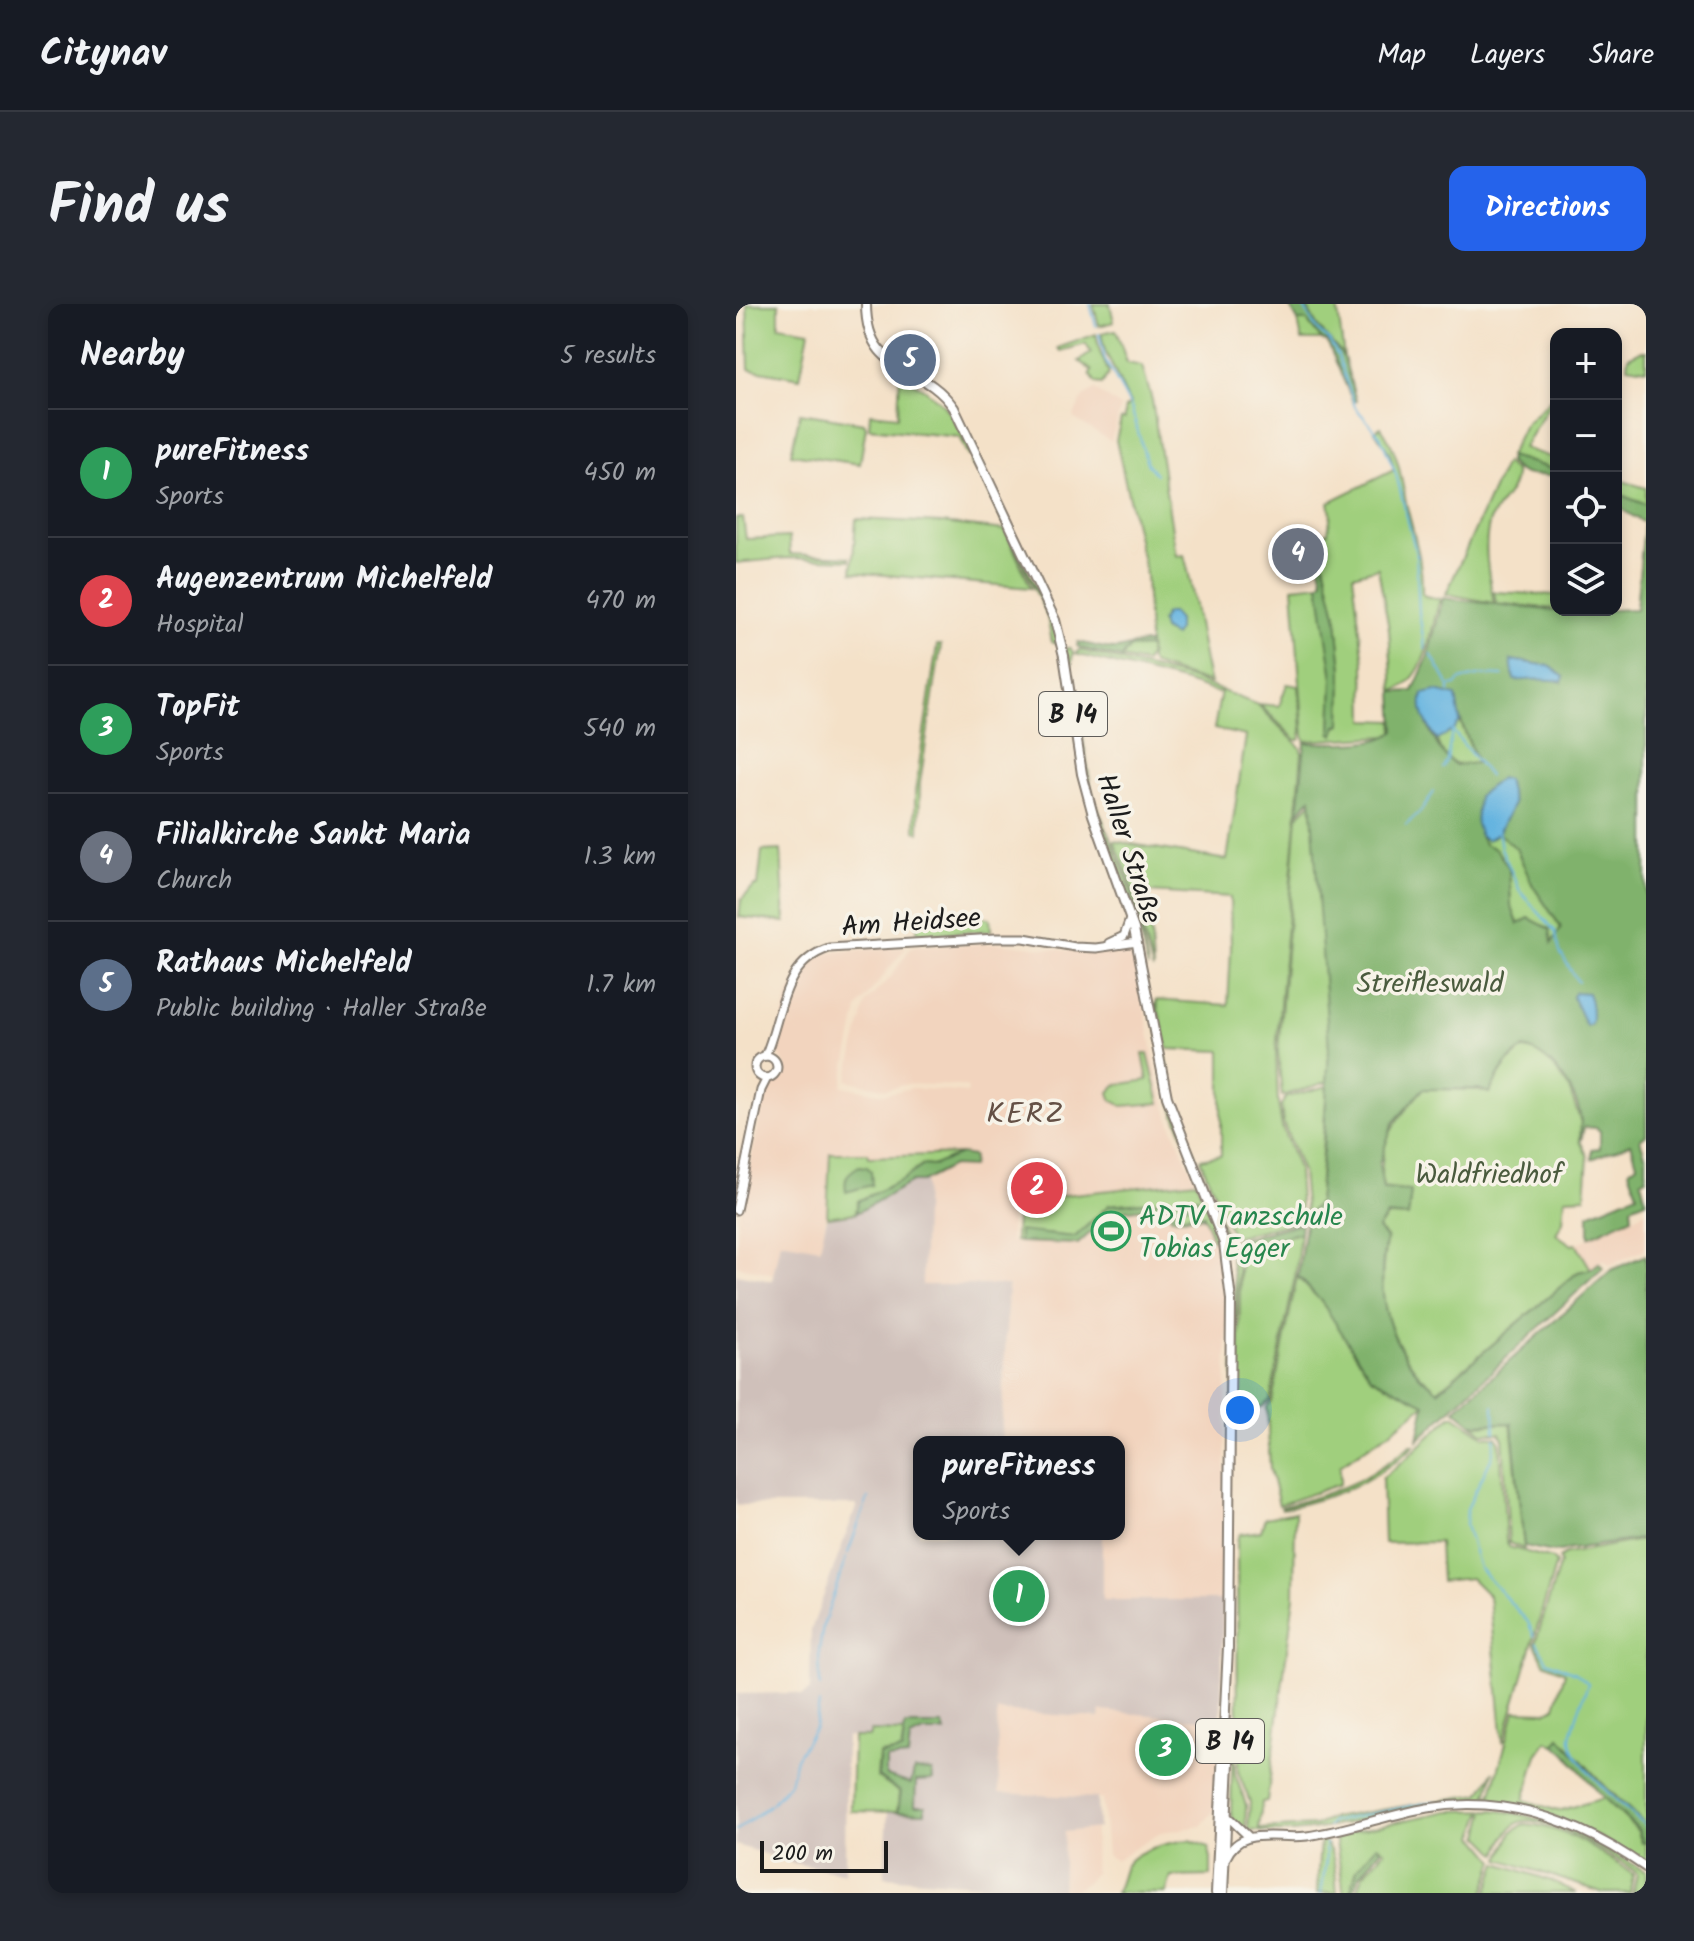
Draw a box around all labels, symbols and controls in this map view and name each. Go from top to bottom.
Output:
text: Citynav [40,25,167,85]
text: Map [1377,33,1426,78]
text: Layers [1470,33,1545,78]
text: Share [1589,33,1654,78]
text: Find us [48,163,229,253]
button: Directions [1449,166,1646,251]
map controls [1550,328,1622,616]
button: + [1550,328,1622,400]
text: Nearby [80,329,185,383]
pin: 5 [884,330,936,390]
text: 5 results [560,335,656,377]
button: − [1550,400,1622,472]
text: pureFitness [156,428,309,476]
text: 1 [102,452,110,494]
text: 450 m [584,452,656,494]
button: locate [1550,472,1622,544]
text: Sports [156,476,224,518]
pin: 4 [1272,524,1324,584]
button: layers [1550,544,1622,616]
text: Augenzentrum Michelfeld [156,556,492,604]
text: 2 [98,580,114,622]
text: 470 m [586,580,656,622]
text: Hospital [156,604,244,646]
text: TopFit [156,684,240,732]
road number: B 14 [1039,692,1107,736]
text: 3 [99,708,113,750]
text: 540 m [584,708,656,750]
text: Sports [156,732,224,774]
street label: Haller Straße [1082,768,1173,930]
text: Filialkirche Sankt Maria [156,812,471,860]
text: 4 [99,836,113,878]
text: 1.3 km [584,836,656,878]
text: Church [156,860,232,902]
street label: Am Heidsee [840,896,983,951]
text: Rathaus Michelfeld [156,940,412,988]
park label: Streifleswald [1357,962,1504,1007]
text: 5 [99,964,113,1006]
text: 1.7 km [586,964,656,1006]
text: Public building · Haller Straße [156,988,487,1030]
district label: KERZ [986,1091,1066,1139]
park label: Waldfriedhof [1415,1153,1565,1198]
pin: 2 [1011,1158,1063,1218]
place label: ADTV Tanzschule Tobias Egger [1139,1195,1343,1272]
sports icon: ADTV Tanzschule Tobias Egger [1090,1210,1132,1252]
your location [1220,1390,1260,1430]
popup [913,1436,1125,1540]
text: pureFitness [942,1443,1096,1491]
text: Sports [942,1491,1010,1533]
pin: 1 [993,1566,1045,1626]
road number: B 14 [1196,1719,1264,1763]
pin: 3 [1139,1720,1191,1780]
scale bar [760,1837,888,1873]
text: 200 m [772,1837,833,1872]

